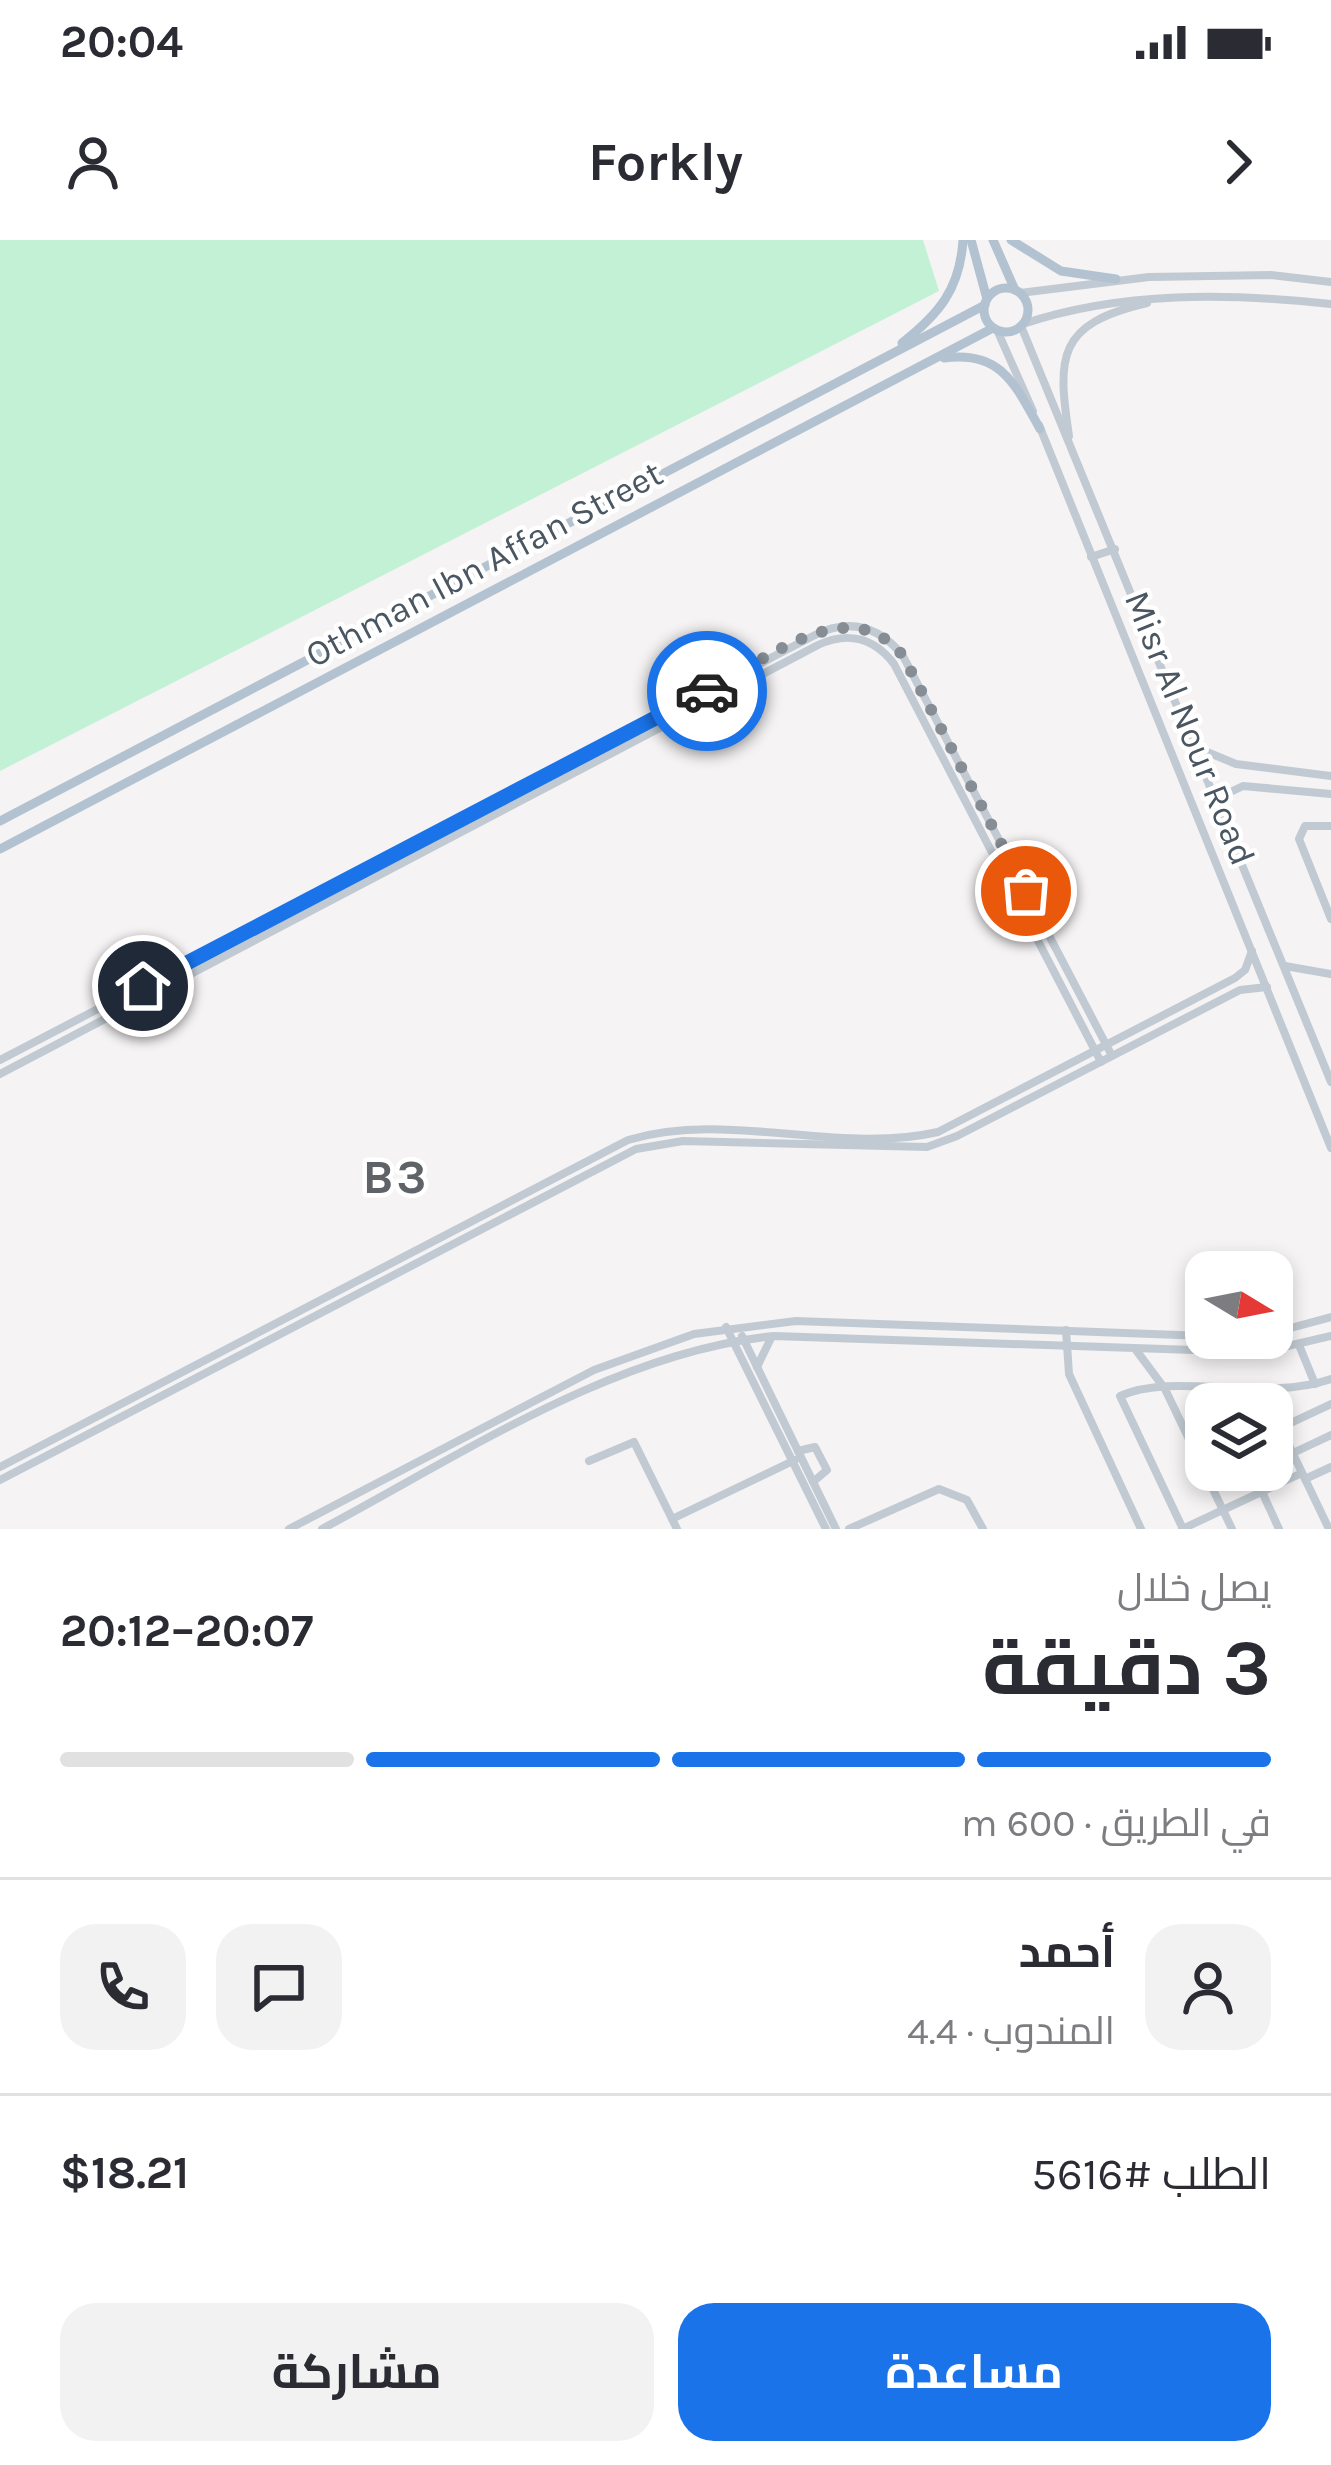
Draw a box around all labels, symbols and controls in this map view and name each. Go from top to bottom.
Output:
text: 20:04 [60,16,183,68]
icon: person [60,129,126,195]
icon: forward [1205,129,1271,195]
text: Forkly [588,130,743,194]
street label: Othman Ibn Affan Street [299,452,669,676]
street label: Misr Al Nour Road [1116,585,1264,871]
courier [647,631,767,751]
icon: car [674,658,740,724]
pin [975,840,1077,942]
icon: bag [993,858,1059,924]
pin [92,935,194,1037]
icon: home [110,953,176,1019]
district label: B3 [363,1149,429,1205]
north arrow [1185,1251,1293,1359]
map controls [1185,1251,1293,1491]
button: layers [1185,1383,1293,1491]
text: يصل خلال [1117,1565,1271,1611]
text: 20:07–20:12 [60,1605,313,1657]
text: 3 دقيقة [982,1622,1271,1714]
text: في الطريق · 600 m [961,1800,1271,1846]
button: phone [60,1924,186,2050]
button: chat [216,1924,342,2050]
button: person [1145,1924,1271,2050]
text: أحمد [1019,1926,1115,1978]
text: المندوب · 4.4 [907,2008,1115,2054]
text: $18.21 [60,2147,189,2199]
text: الطلب #5616 [1032,2148,1271,2200]
button: مشاركة [60,2303,654,2441]
button: مساعدة [678,2303,1271,2441]

